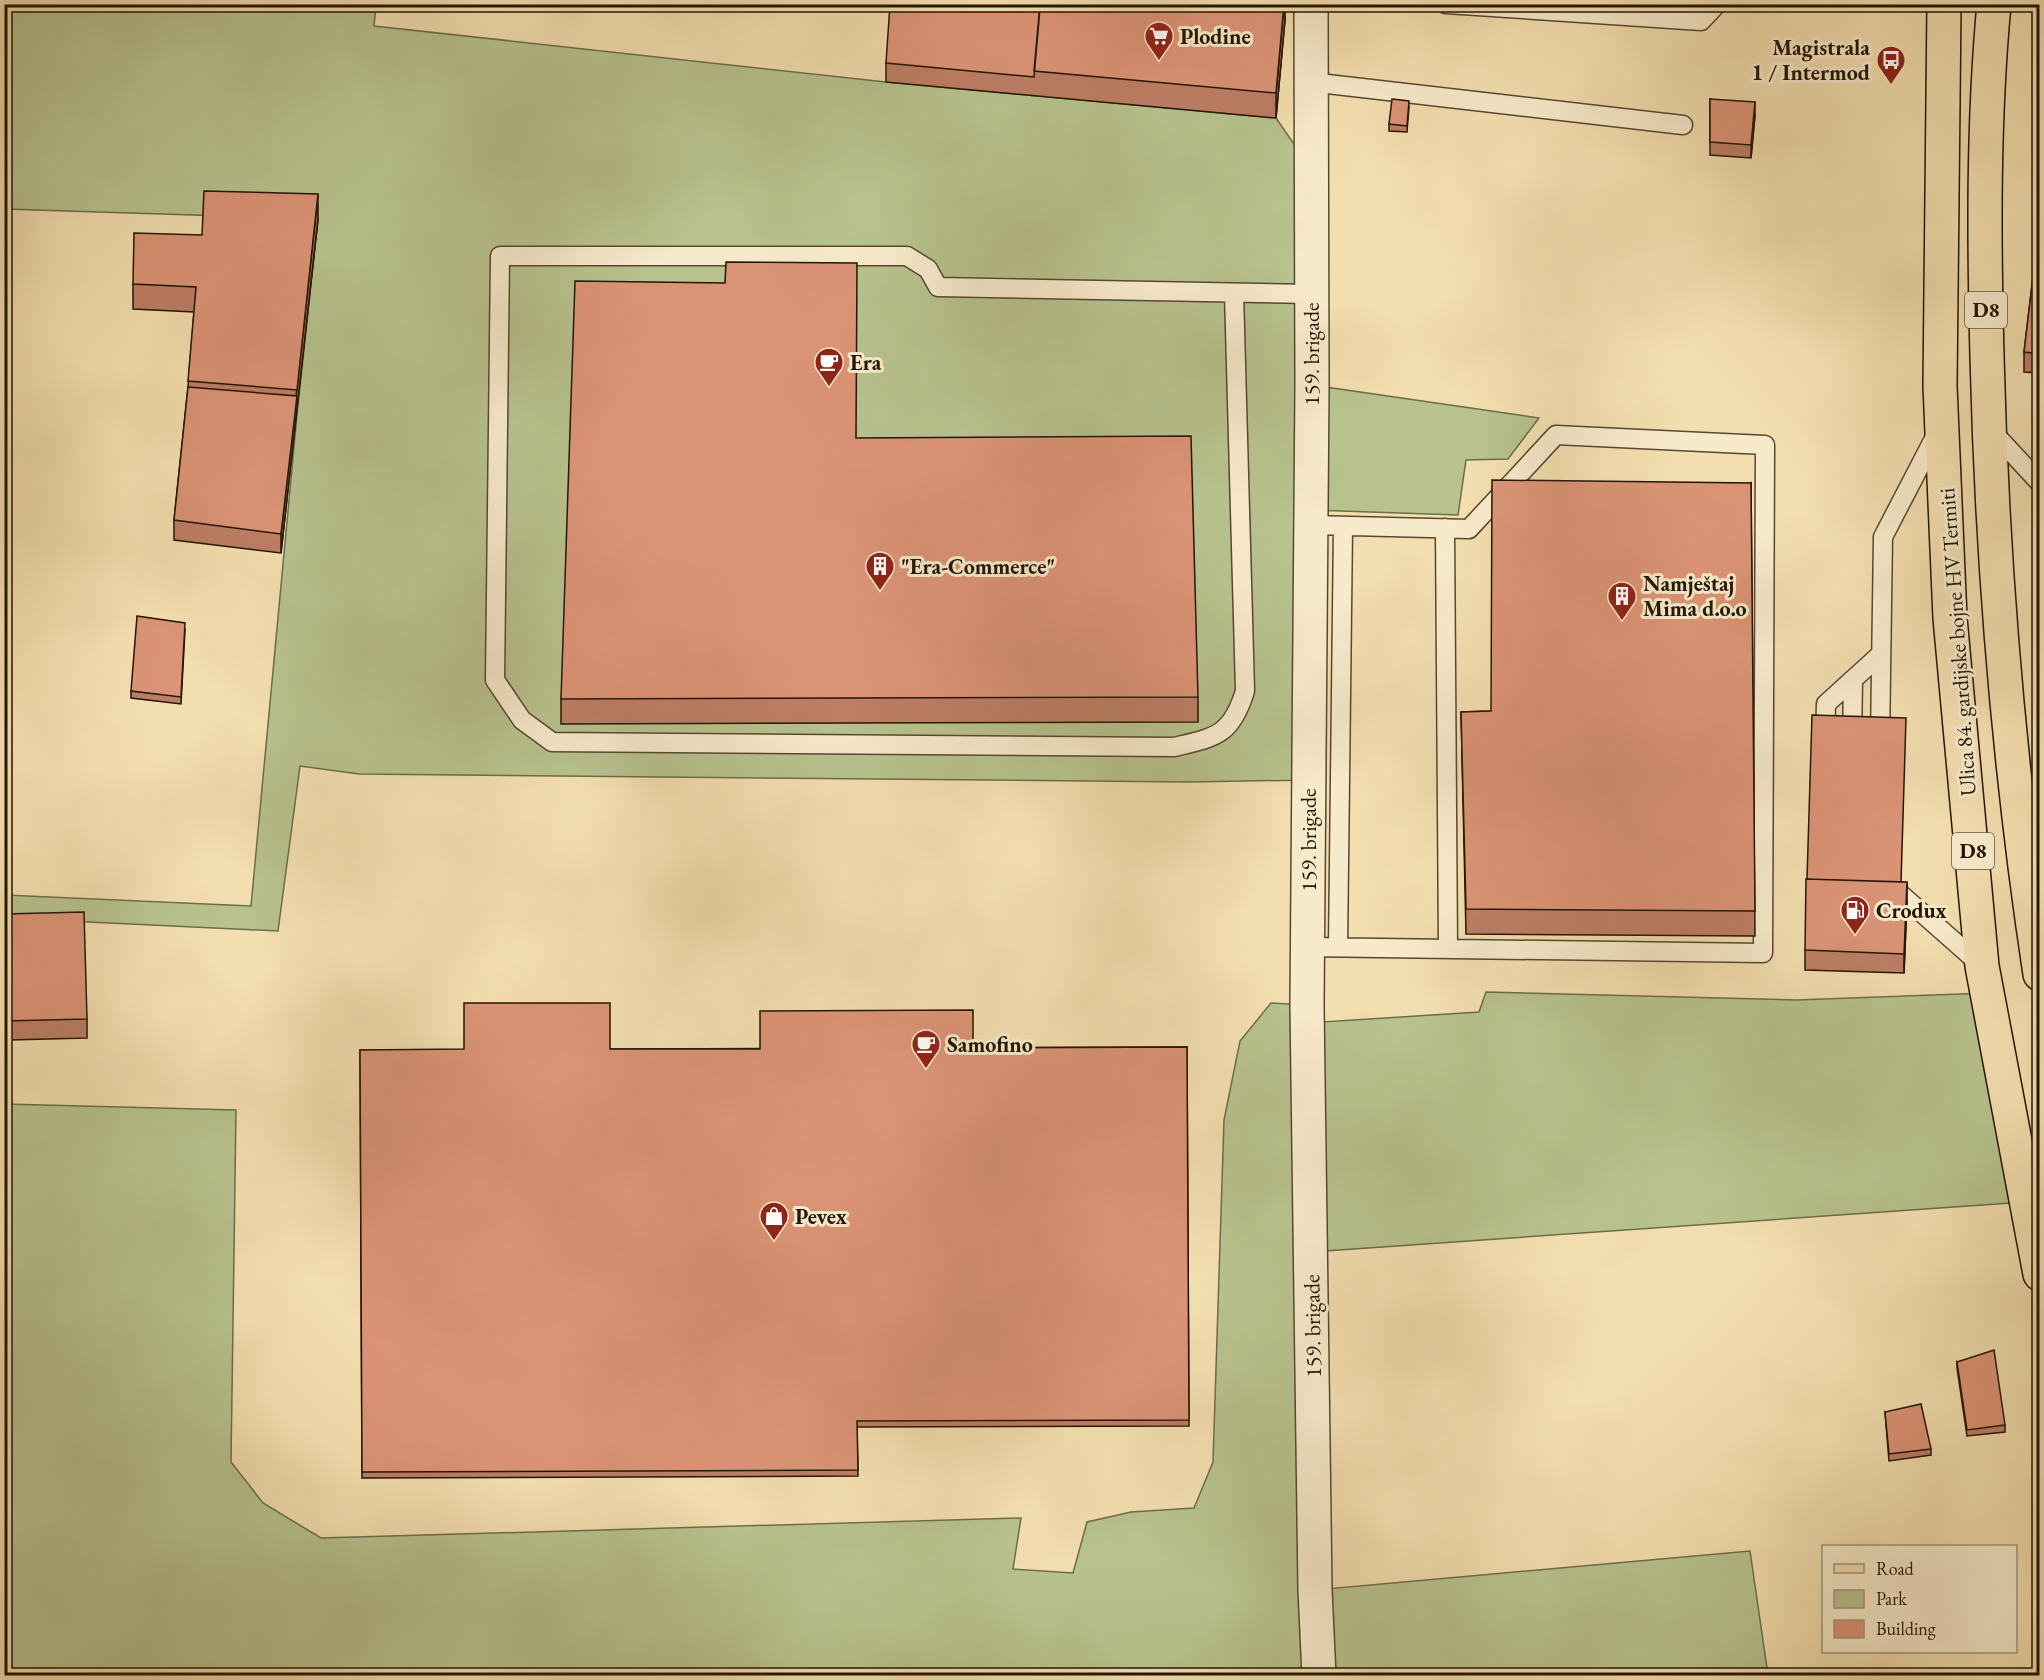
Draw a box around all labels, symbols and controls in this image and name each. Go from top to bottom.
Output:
supermarket icon: Plodine [1143,20,1175,62]
place label: Plodine [1180,22,1251,51]
place label: Magistrala 1 / Intermod [1751,33,1870,87]
bus stop icon: Magistrala 1 / Intermod [1875,44,1907,86]
road number: D8 [1965,292,2007,328]
street label: 159. brigade [1297,302,1326,406]
cafe icon: Era [813,346,845,388]
place label: Era [850,348,882,377]
street label: Ulica 84. gardijske bojne HV Termiti [1932,487,1983,797]
building icon: "Era-Commerce" [864,550,896,592]
place label: "Era-Commerce" [901,552,1055,581]
place label: Namještaj Mima d.o.o [1643,569,1747,623]
building icon: Namještaj Mima d.o.o [1606,580,1638,622]
street label: 159. brigade [1294,788,1323,892]
road number: D8 [1952,833,1994,869]
fuel station icon: Crodux [1839,894,1871,936]
place label: Crodux [1876,896,1947,925]
cafe icon: Samofino [910,1028,942,1070]
place label: Samofino [947,1030,1033,1059]
shop icon: Pevex [758,1200,790,1242]
place label: Pevex [795,1202,847,1231]
street label: 159. brigade [1297,1274,1328,1378]
legend [1822,1545,2017,1653]
text: Road [1876,1557,1915,1580]
text: Park [1876,1587,1907,1610]
text: Building [1876,1617,1936,1640]

